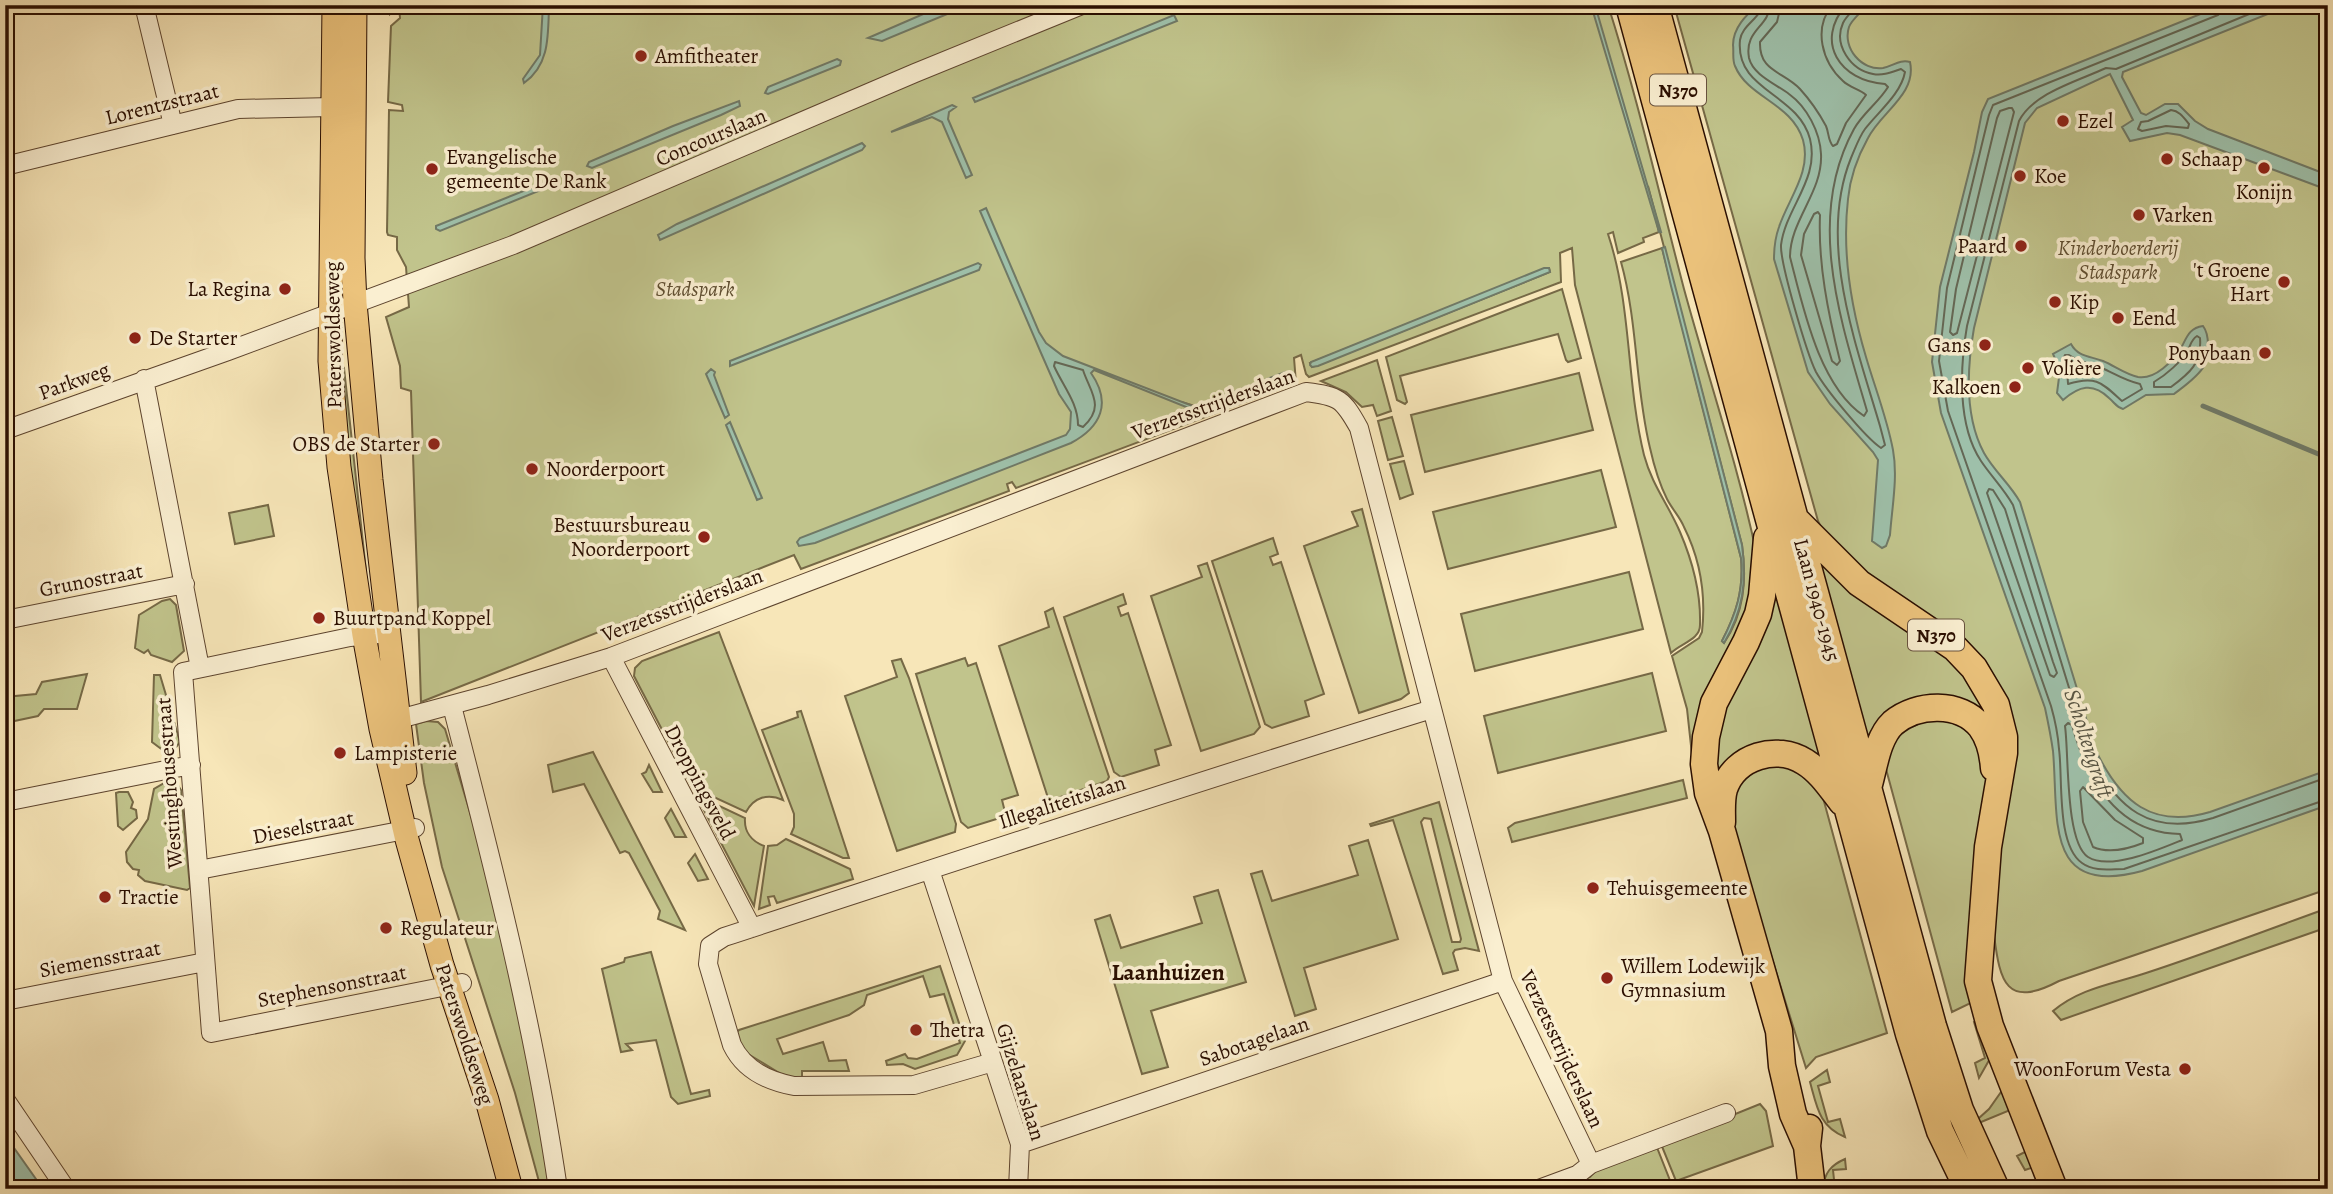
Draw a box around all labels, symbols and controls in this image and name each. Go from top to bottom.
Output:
place label: Amfitheater [654,42,758,70]
marker: Amfitheater [633,48,649,64]
road number: N370 [1650,74,1706,106]
street label: Lorentzstraat [102,76,222,132]
street label: Concourslaan [651,101,771,173]
place label: Ezel [2077,107,2113,135]
marker: Ezel [2055,113,2071,129]
place label: Evangelische gemeente De Rank [446,143,607,195]
place label: Schaap [2181,145,2243,173]
marker: Schaap [2159,151,2175,167]
marker: Konijn [2256,160,2272,176]
marker: Evangelische gemeente De Rank [424,161,440,177]
place label: Koe [2034,162,2066,190]
marker: Koe [2012,168,2028,184]
place label: Konijn [2235,178,2293,206]
place label: Varken [2152,201,2213,229]
marker: Varken [2131,207,2147,223]
place label: Paard [1957,232,2008,260]
park label: Kinderboerderij Stadspark [2058,234,2179,286]
marker: Paard [2013,238,2029,254]
place label: 't Groene Hart [2193,256,2270,308]
street label: Paterswoldseweg [318,261,348,409]
marker: 't Groene Hart [2276,274,2292,290]
place label: La Regina [187,275,271,303]
park label: Stadspark [655,275,735,303]
marker: La Regina [277,281,293,297]
place label: Kip [2069,288,2099,316]
marker: Kip [2047,294,2063,310]
place label: Eend [2132,304,2177,332]
marker: Eend [2110,310,2126,326]
place label: De Starter [149,324,238,352]
marker: De Starter [127,330,143,346]
place label: Gans [1927,331,1971,359]
marker: Gans [1977,337,1993,353]
place label: Ponybaan [2168,339,2251,367]
marker: Ponybaan [2257,345,2273,361]
place label: Volière [2041,354,2101,382]
street label: Parkweg [35,355,114,407]
marker: Volière [2020,360,2036,376]
street label: Verzetsstrijderslaan [1127,362,1298,447]
place label: Kalkoen [1932,373,2001,401]
marker: Kalkoen [2007,379,2023,395]
place label: OBS de Starter [293,430,420,458]
marker: OBS de Starter [426,436,442,452]
place label: Noorderpoort [546,455,665,483]
marker: Noorderpoort [524,461,540,477]
place label: Bestuursbureau Noorderpoort [553,511,691,563]
marker: Bestuursbureau Noorderpoort [696,529,712,545]
street label: Laan 1940-1945 [1787,535,1847,665]
street label: Grunostraat [37,556,145,604]
street label: Verzetsstrijderslaan [596,561,767,649]
place label: Buurtpand Koppel [333,604,491,632]
marker: Buurtpand Koppel [311,610,327,626]
road number: N370 [1908,620,1964,650]
water label: Scholtengraft [2056,685,2121,803]
street label: Westinghousestraat [149,697,189,870]
street label: Droppingsveld [658,720,742,845]
place label: Lampisterie [354,739,457,767]
marker: Lampisterie [332,745,348,761]
street label: Illegaliteitslaan [995,768,1129,836]
street label: Dieselstraat [250,803,356,851]
place label: Tehuisgemeente [1607,874,1748,902]
marker: Tehuisgemeente [1585,880,1601,896]
place label: Tractie [119,883,179,911]
marker: Tractie [97,889,113,905]
place label: Regulateur [400,914,494,942]
marker: Regulateur [378,920,394,936]
street label: Siemensstraat [37,934,163,984]
place label: Willem Lodewijk Gymnasium [1620,952,1766,1004]
district label: Laanhuizen [1111,957,1225,988]
street label: Stephensonstraat [255,958,409,1014]
street label: Paterswoldseweg [429,960,501,1109]
street label: Verzetsstrijderslaan [1513,965,1611,1132]
marker: Willem Lodewijk Gymnasium [1599,970,1615,986]
street label: Sabotagelaan [1195,1009,1313,1073]
place label: Thetra [930,1016,985,1044]
street label: Gijzelaarslaan [990,1020,1052,1144]
marker: Thetra [908,1022,924,1038]
place label: WoonForum Vesta [2013,1055,2171,1083]
marker: WoonForum Vesta [2177,1061,2193,1077]

